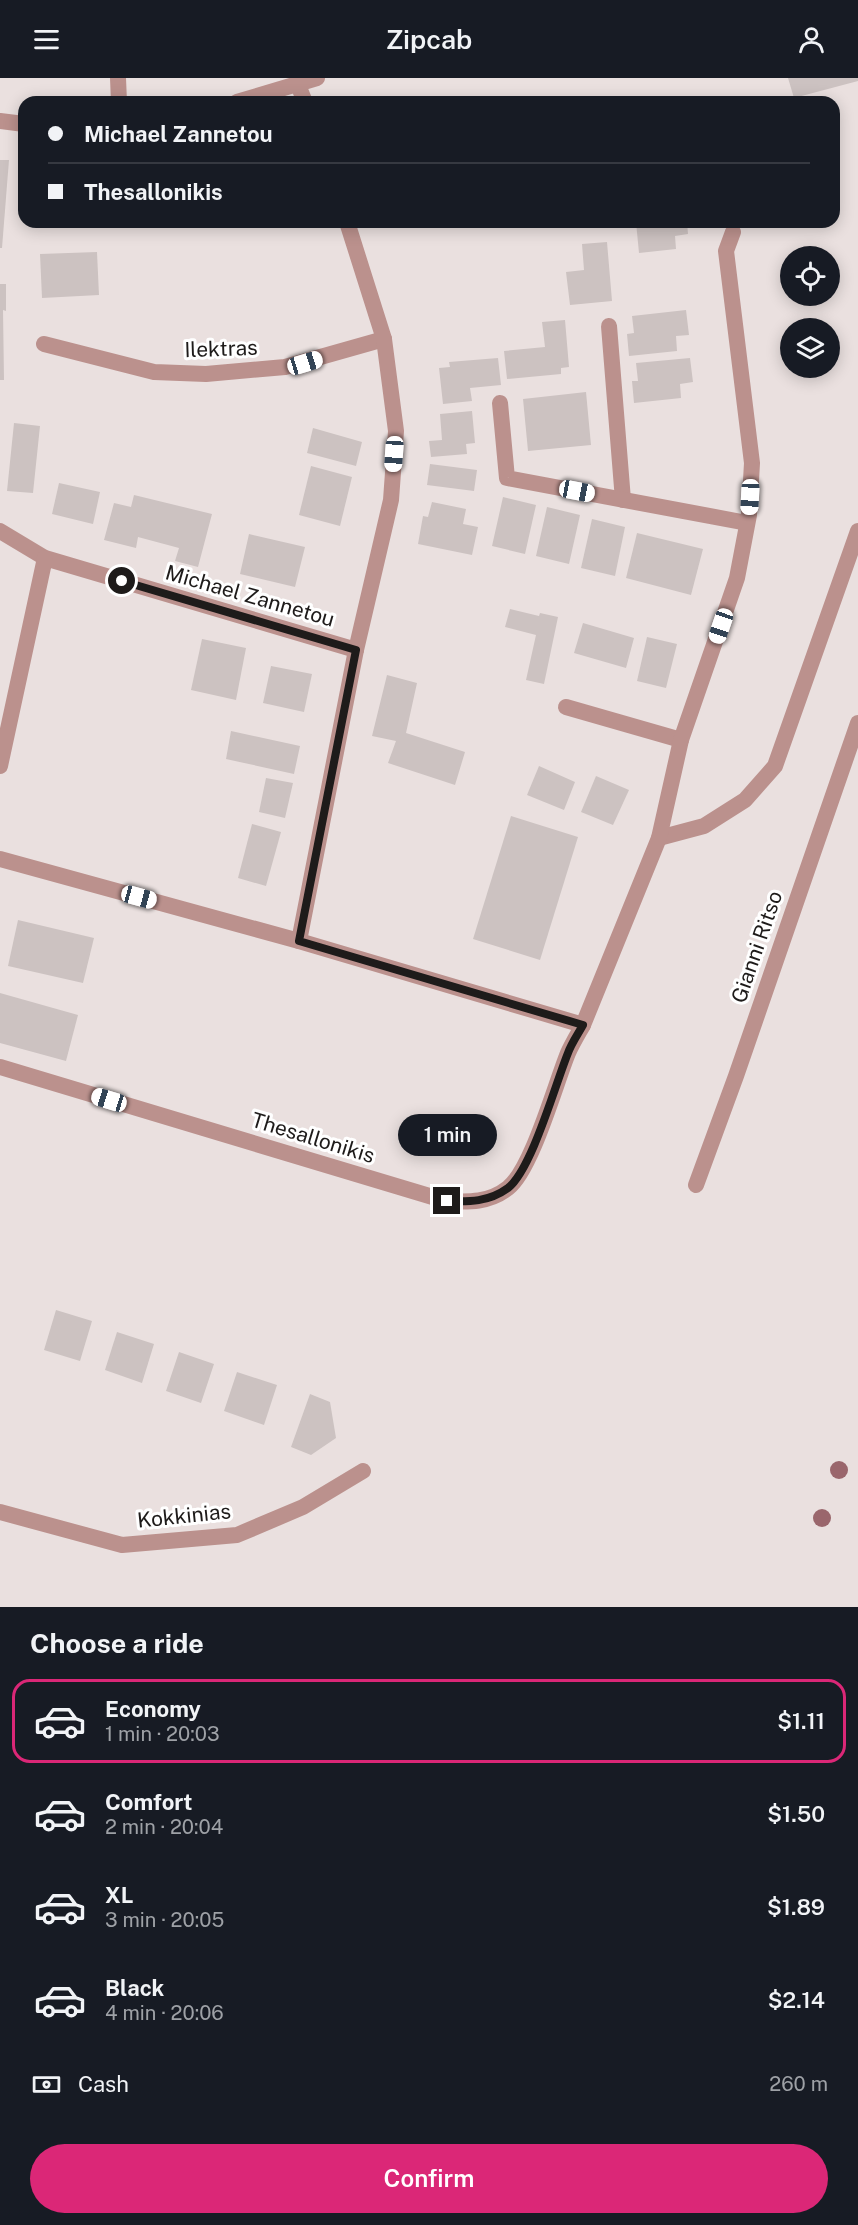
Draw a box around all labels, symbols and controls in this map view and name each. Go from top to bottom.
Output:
icon: menu [30,23,63,56]
text: Zipcab [386,23,472,55]
icon: person [795,23,828,56]
text: Michael Zannetou [84,121,273,147]
text: Thesallonikis [84,179,223,205]
map controls [780,246,840,378]
button: locate [780,246,840,306]
button: layers [780,318,840,378]
street label: Ilektras [184,335,258,362]
car [285,349,325,377]
car [384,435,404,473]
car [558,479,596,503]
car [740,479,760,515]
street label: Michael Zannetou [163,559,338,632]
route start [108,567,135,594]
car [707,606,735,646]
car [119,884,159,910]
street label: Gianni Ritso [726,888,787,1006]
car [89,1086,129,1114]
street label: Thesallonikis [249,1107,378,1168]
callout: 1 min [398,1114,496,1156]
text: 1 min [424,1123,471,1147]
route end [433,1187,460,1214]
street label: Kokkinias [136,1498,232,1533]
text: Choose a ride [30,1627,204,1659]
icon: car [33,1694,87,1748]
text: Economy [105,1696,201,1722]
text: $1.11 [777,1708,825,1734]
text: 1 min · 20:03 [105,1722,219,1746]
icon: car [33,1787,87,1841]
text: Comfort [105,1789,192,1815]
text: $1.50 [767,1801,825,1827]
text: 2 min · 20:04 [105,1815,223,1839]
icon: car [33,1880,87,1934]
text: XL [105,1882,133,1908]
text: $1.89 [767,1894,825,1920]
text: 3 min · 20:05 [105,1908,224,1932]
icon: car [33,1973,87,2027]
text: Black [105,1975,164,2001]
text: $2.14 [768,1987,825,2013]
text: 4 min · 20:06 [105,2001,224,2025]
icon: cash [30,2068,63,2101]
text: Cash [78,2071,129,2097]
text: 260 m [769,2072,828,2096]
button: Confirm [30,2144,828,2213]

